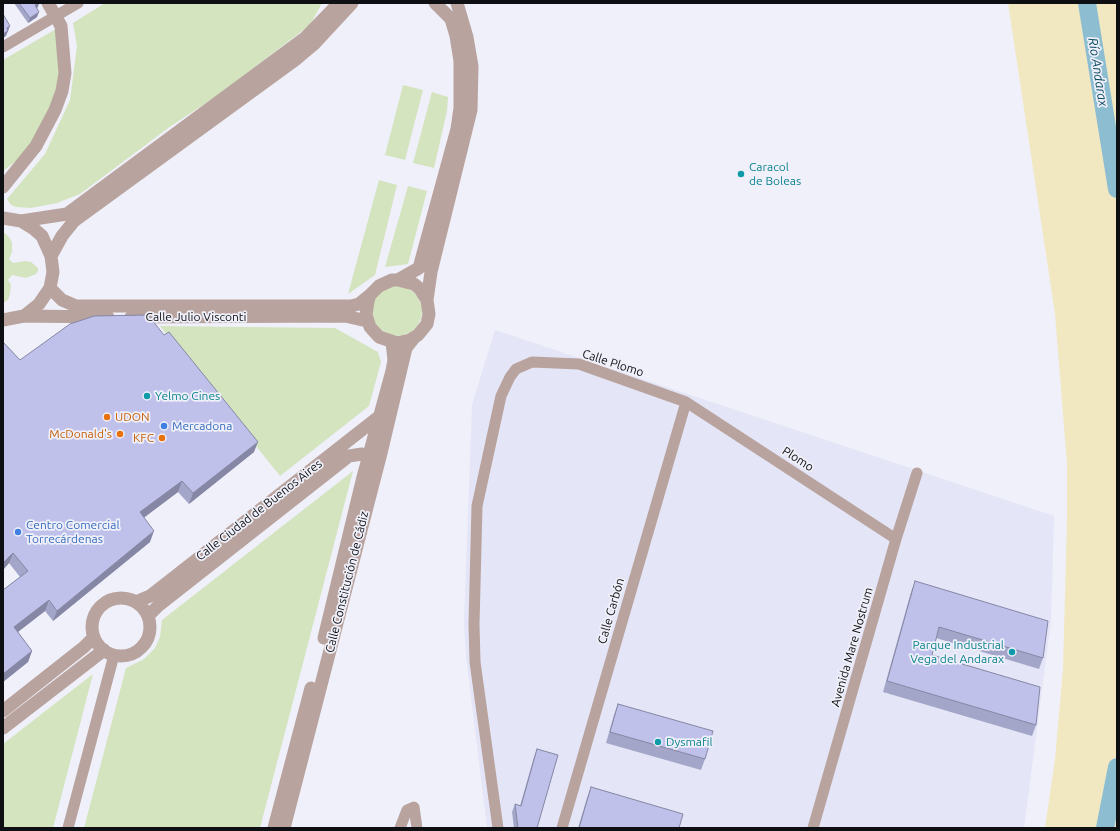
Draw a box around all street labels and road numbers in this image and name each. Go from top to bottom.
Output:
street label: Calle Julio Visconti [146,310,246,324]
street label: Calle Plomo [580,346,646,380]
street label: Plomo [780,444,816,474]
street label: Calle Ciudad de Buenos Aires [193,456,325,564]
street label: Calle Constitución de Cádiz [322,510,372,654]
street label: Calle Carbón [595,576,627,646]
street label: Avenida Mare Nostrum [828,586,876,708]

